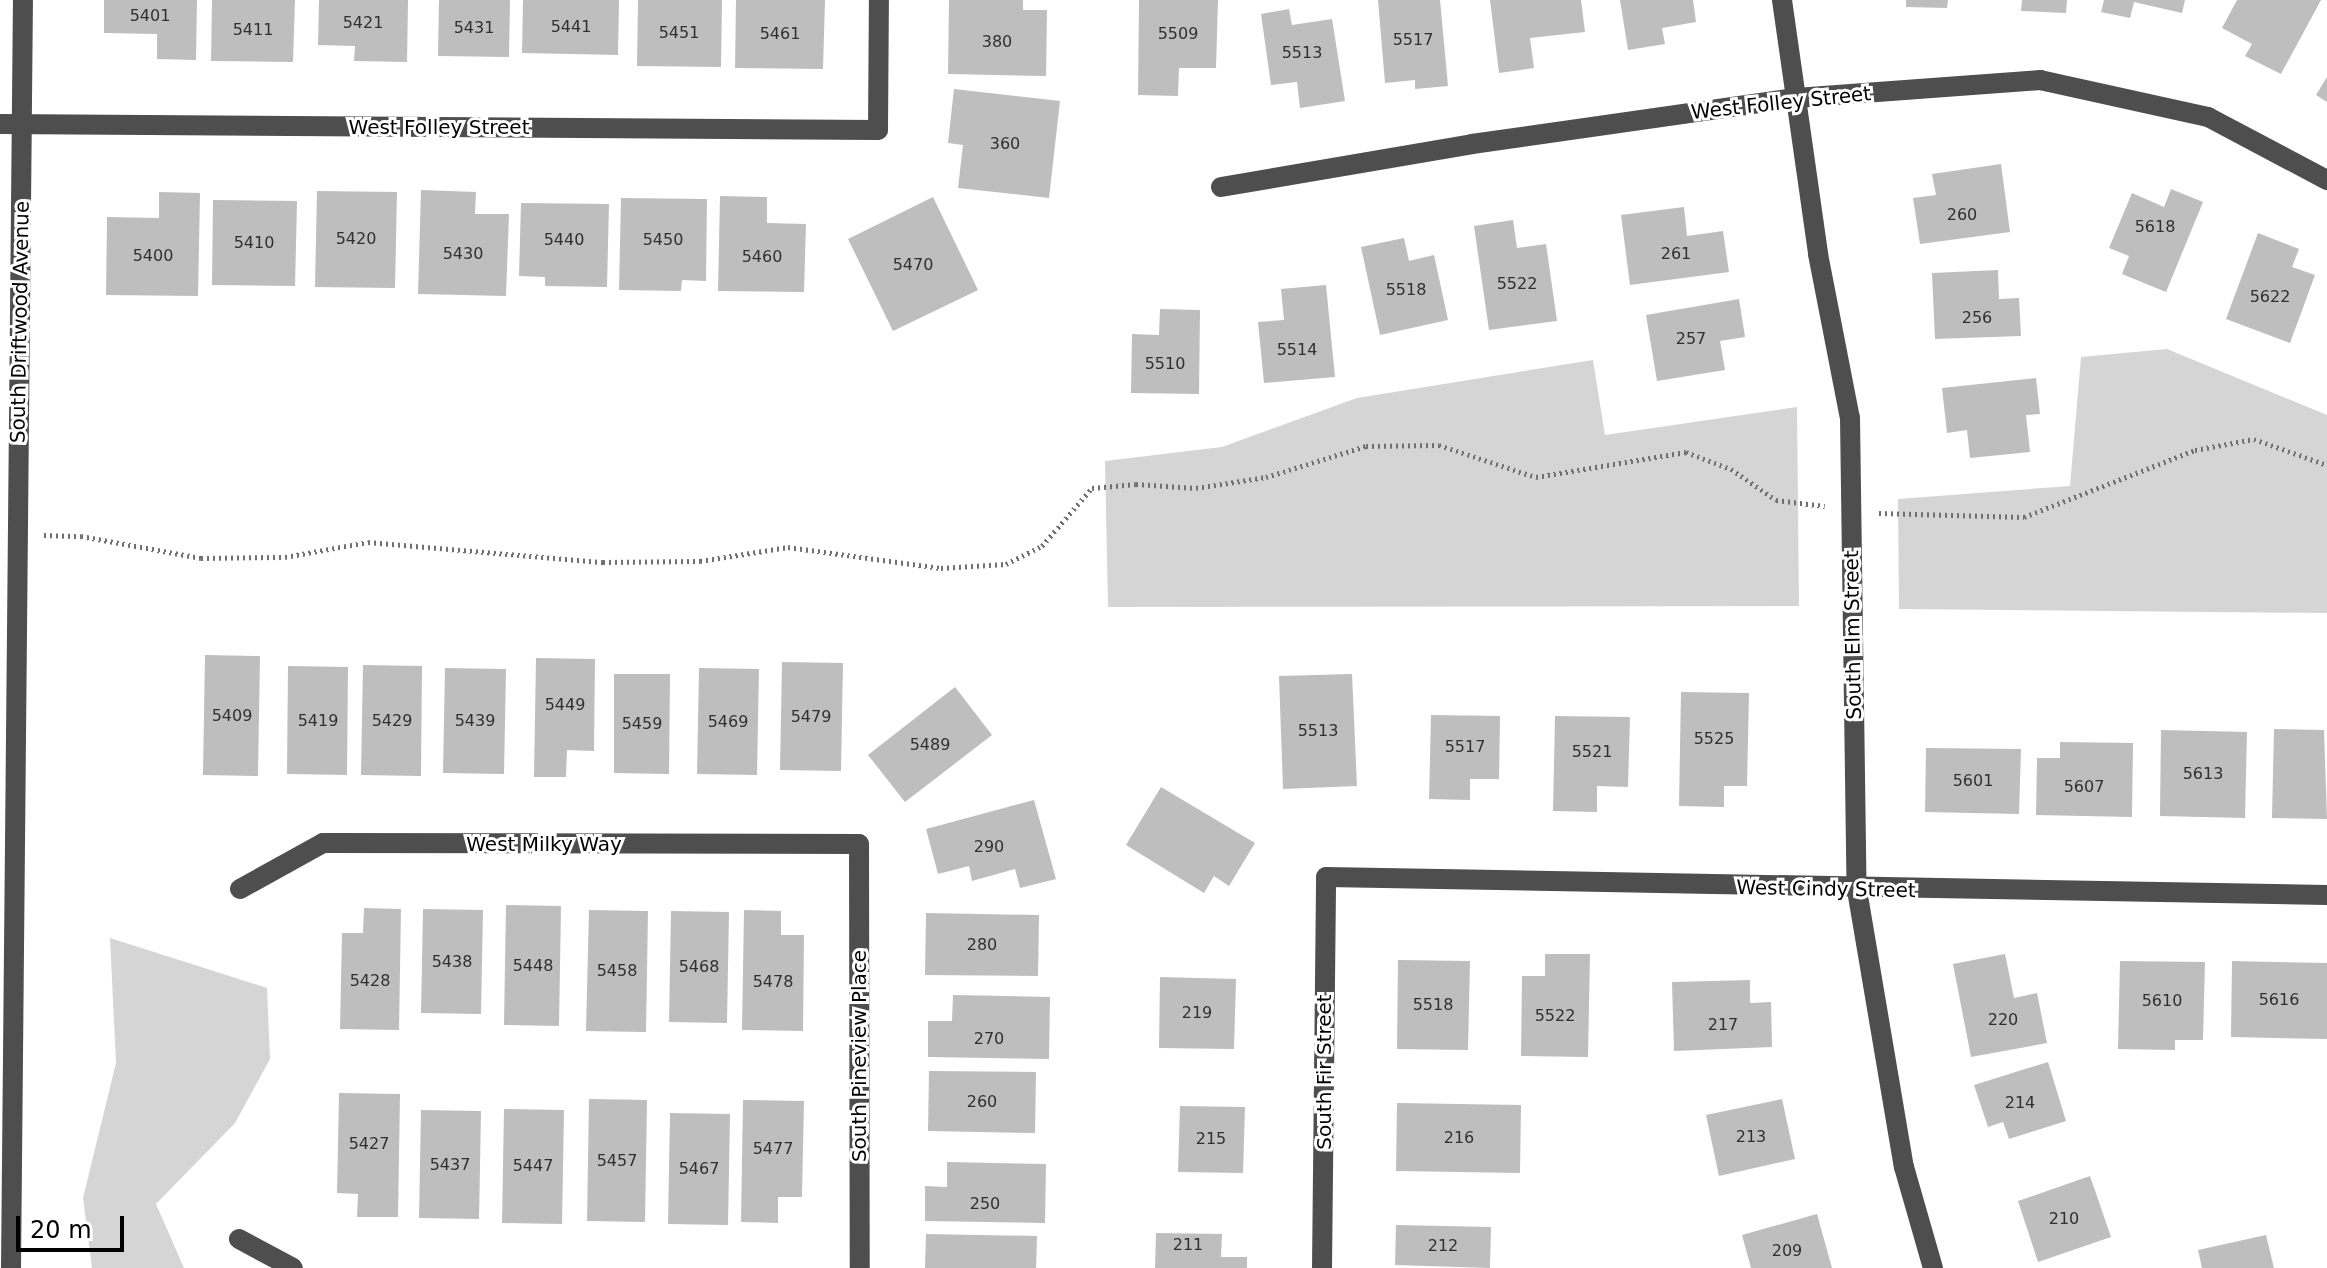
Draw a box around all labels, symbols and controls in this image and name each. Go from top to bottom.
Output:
house number: 5401 [130,6,170,26]
house number: 5421 [343,13,383,33]
house number: 5441 [551,17,591,37]
house number: 5431 [454,18,494,38]
house number: 5411 [233,20,273,40]
house number: 5451 [659,23,699,43]
house number: 5461 [760,24,800,44]
house number: 5509 [1158,24,1198,44]
house number: 5517 [1393,30,1433,50]
house number: 380 [982,32,1012,52]
house number: 5513 [1282,43,1322,63]
street label: West Folley Street [1690,82,1872,124]
street label: West Folley Street [349,115,529,139]
house number: 360 [990,134,1020,154]
street label: South Driftwood Avenue [6,201,34,443]
house number: 260 [1947,205,1977,225]
house number: 5618 [2135,217,2175,237]
house number: 5420 [336,229,376,249]
house number: 5440 [544,230,584,250]
house number: 5450 [643,230,683,250]
house number: 5410 [234,233,274,253]
house number: 5430 [443,244,483,264]
house number: 261 [1661,244,1691,264]
house number: 5400 [133,246,173,266]
house number: 5460 [742,247,782,267]
house number: 5470 [893,255,933,275]
house number: 5522 [1497,274,1537,294]
house number: 5518 [1386,280,1426,300]
house number: 5622 [2250,287,2290,307]
house number: 256 [1962,308,1992,328]
house number: 257 [1676,329,1706,349]
house number: 5514 [1277,340,1317,360]
house number: 5510 [1145,354,1185,374]
street label: South Elm Street [1840,550,1866,720]
house number: 5449 [545,695,585,715]
house number: 5409 [212,706,252,726]
house number: 5479 [791,707,831,727]
house number: 5419 [298,711,338,731]
house number: 5429 [372,711,412,731]
house number: 5439 [455,711,495,731]
house number: 5469 [708,712,748,732]
house number: 5459 [622,714,662,734]
house number: 5513 [1298,721,1338,741]
house number: 5525 [1694,729,1734,749]
house number: 5489 [910,735,950,755]
house number: 5517 [1445,737,1485,757]
house number: 5521 [1572,742,1612,762]
house number: 5613 [2183,764,2223,784]
house number: 5601 [1953,771,1993,791]
house number: 5607 [2064,777,2104,797]
street label: West Milky Way [466,832,622,856]
house number: 290 [974,837,1004,857]
street label: West Cindy Street [1736,875,1916,903]
house number: 280 [967,935,997,955]
street label: South Pineview Place [847,950,871,1162]
house number: 5438 [432,952,472,972]
house number: 5448 [513,956,553,976]
house number: 5468 [679,957,719,977]
house number: 5458 [597,961,637,981]
house number: 5428 [350,971,390,991]
house number: 5478 [753,972,793,992]
house number: 5616 [2259,990,2299,1010]
house number: 5610 [2142,991,2182,1011]
street label: South Fir Street [1312,994,1336,1150]
house number: 5518 [1413,995,1453,1015]
house number: 219 [1182,1003,1212,1023]
house number: 5522 [1535,1006,1575,1026]
house number: 220 [1988,1010,2018,1030]
house number: 217 [1708,1015,1738,1035]
house number: 270 [974,1029,1004,1049]
house number: 260 [967,1092,997,1112]
house number: 214 [2005,1093,2035,1113]
house number: 213 [1736,1127,1766,1147]
house number: 216 [1444,1128,1474,1148]
house number: 215 [1196,1129,1226,1149]
house number: 5427 [349,1134,389,1154]
house number: 5477 [753,1139,793,1159]
house number: 5457 [597,1151,637,1171]
house number: 5437 [430,1155,470,1175]
house number: 5447 [513,1156,553,1176]
house number: 5467 [679,1159,719,1179]
house number: 250 [970,1194,1000,1214]
scale bar [20,1200,128,1250]
house number: 210 [2049,1209,2079,1229]
text: 20 m [30,1216,92,1244]
house number: 211 [1173,1235,1203,1255]
house number: 212 [1428,1236,1458,1256]
house number: 209 [1772,1241,1802,1261]

